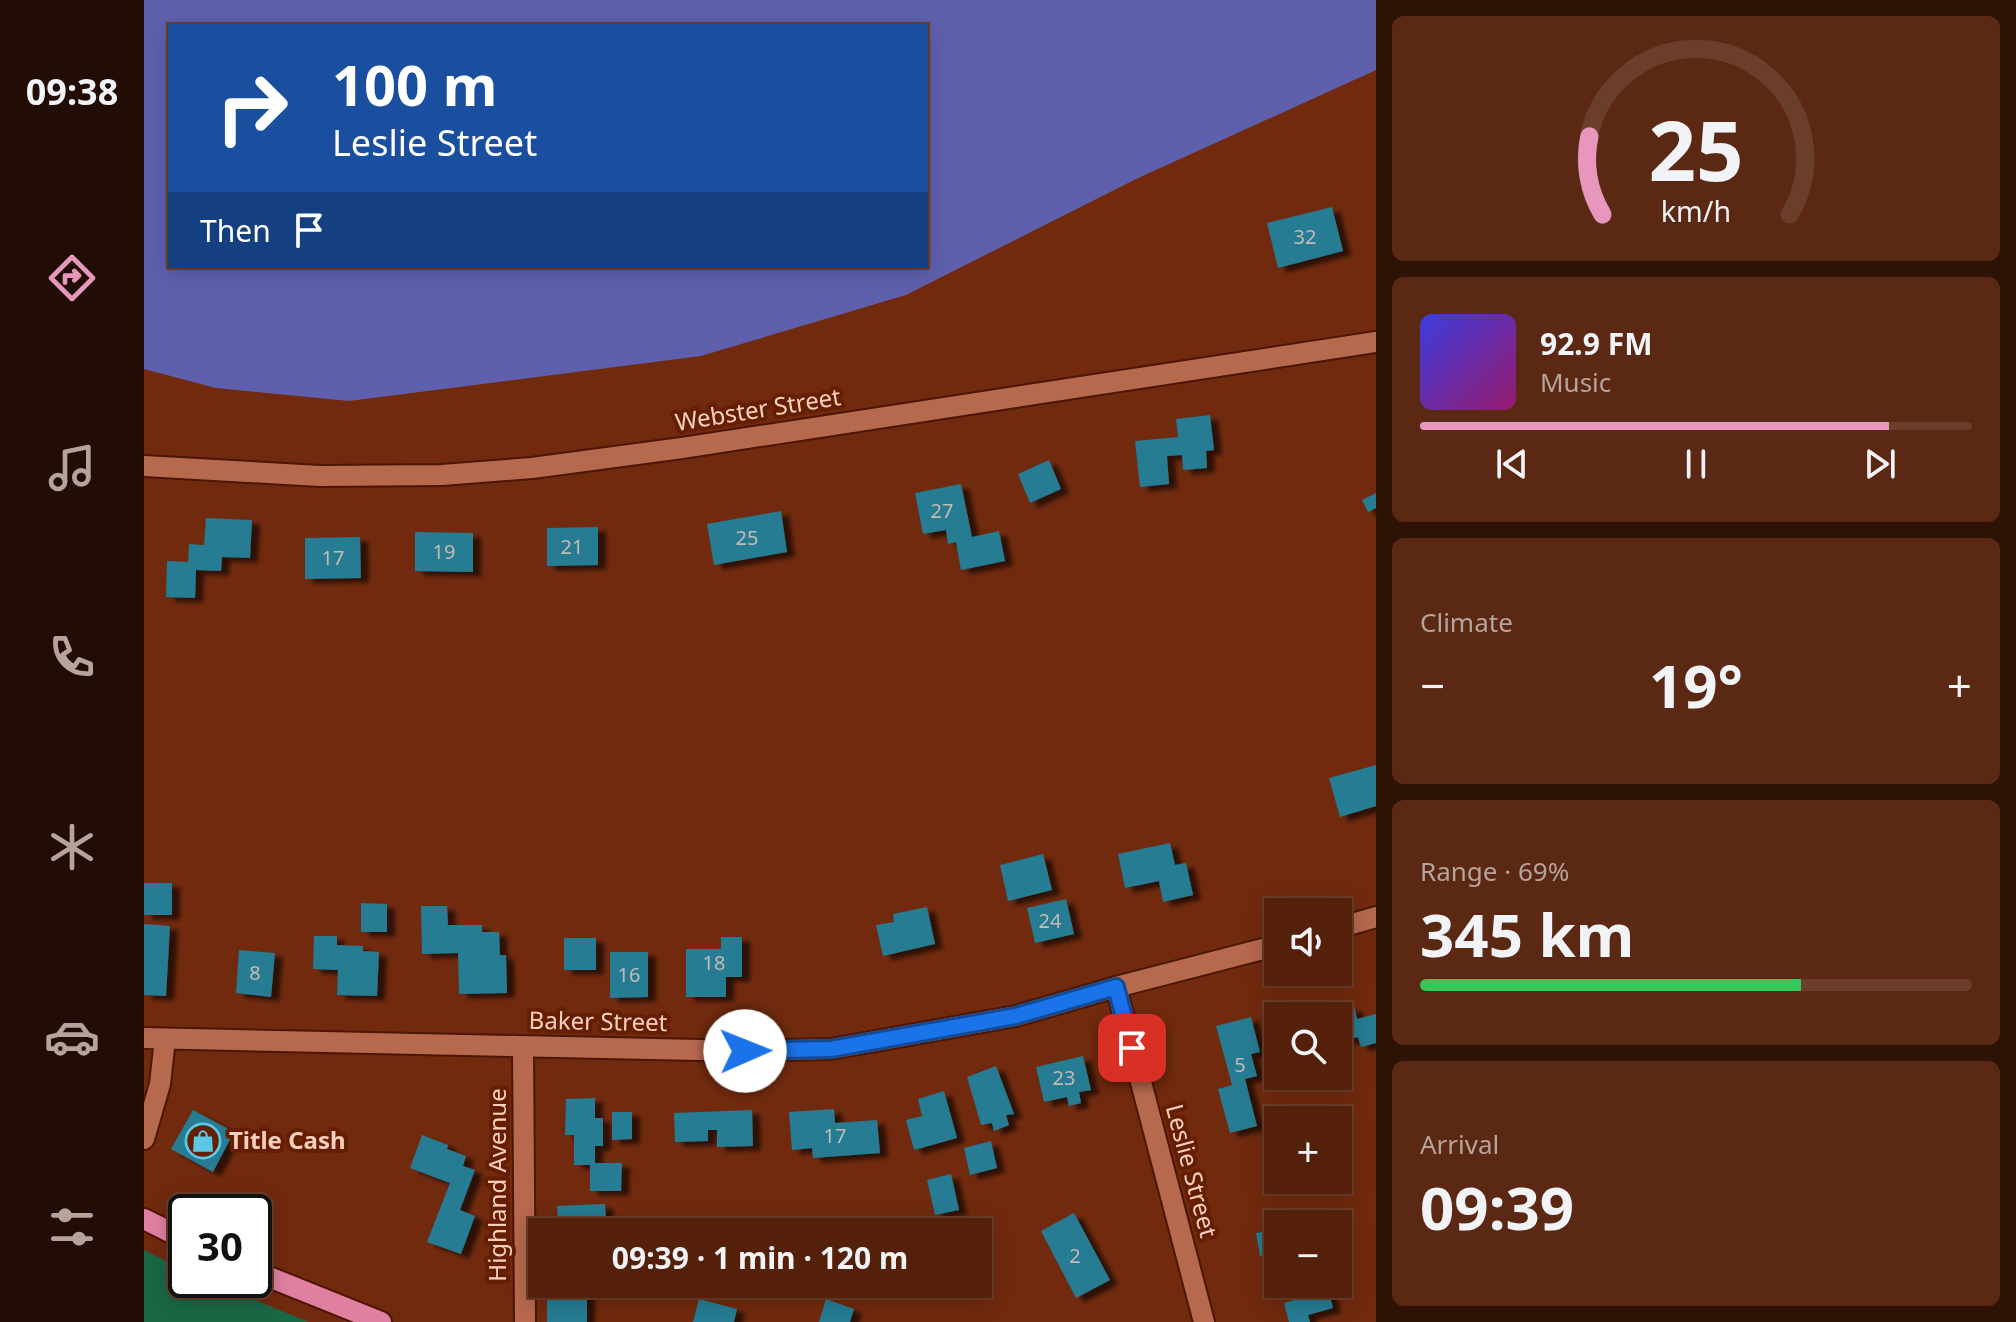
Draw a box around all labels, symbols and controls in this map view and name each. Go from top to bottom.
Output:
text: 100 m [332,46,497,122]
icon: right [200,56,304,160]
text: 09:38 [26,67,118,116]
text: 25 [1648,91,1744,204]
text: Leslie Street [332,118,537,167]
text: km/h [1661,191,1731,230]
icon: arrive [287,208,331,252]
text: Then [200,210,271,251]
house number: 32 [1294,223,1316,250]
icon: directions [44,250,100,306]
text: 92.9 FM [1540,323,1652,364]
text: Music [1540,364,1611,400]
street label: Webster Street [673,379,843,438]
icon: music [44,440,100,496]
icon: previous [1490,442,1534,486]
icon: pause [1674,442,1718,486]
icon: next [1858,442,1902,486]
house number: 27 [931,497,953,524]
house number: 25 [736,524,758,551]
house number: 21 [561,533,583,560]
house number: 19 [433,538,455,565]
house number: 17 [322,544,344,571]
text: Climate [1420,604,1513,640]
icon: phone [44,629,100,685]
text: 19° [1649,644,1743,726]
text: − [1420,655,1445,715]
text: + [1947,655,1972,715]
icon: climate [44,819,100,875]
text: Range · 69% [1420,853,1569,889]
text: 345 km [1420,893,1634,975]
map controls [1264,898,1352,1298]
button: sound [1264,898,1352,986]
house number: 24 [1039,907,1062,934]
house number: 18 [703,949,725,976]
house number: 8 [249,959,261,986]
house number: 16 [618,961,640,988]
button: search [1264,1002,1352,1090]
street label: Baker Street [528,1003,668,1038]
icon: car [44,1009,100,1065]
position arrow [703,1009,787,1093]
pin [1098,1014,1166,1082]
icon: arrive [1110,1026,1154,1070]
house number: 5 [1234,1051,1246,1078]
house number: 23 [1053,1064,1075,1091]
street label: Highland Avenue [480,1088,513,1282]
street label: Leslie Street [1159,1100,1226,1241]
button: + [1264,1106,1352,1194]
shop icon: Title Cash [184,1122,222,1160]
house number: 17 [824,1122,846,1149]
place label: Title Cash [229,1123,346,1156]
text: Arrival [1420,1126,1499,1162]
text: 09:39 [1420,1166,1574,1248]
speed limit sign: 30 [168,1194,272,1298]
icon: filters [44,1199,100,1255]
button: − [1264,1210,1352,1298]
text: 09:39 · 1 min · 120 m [612,1237,908,1278]
house number: 2 [1069,1242,1081,1269]

